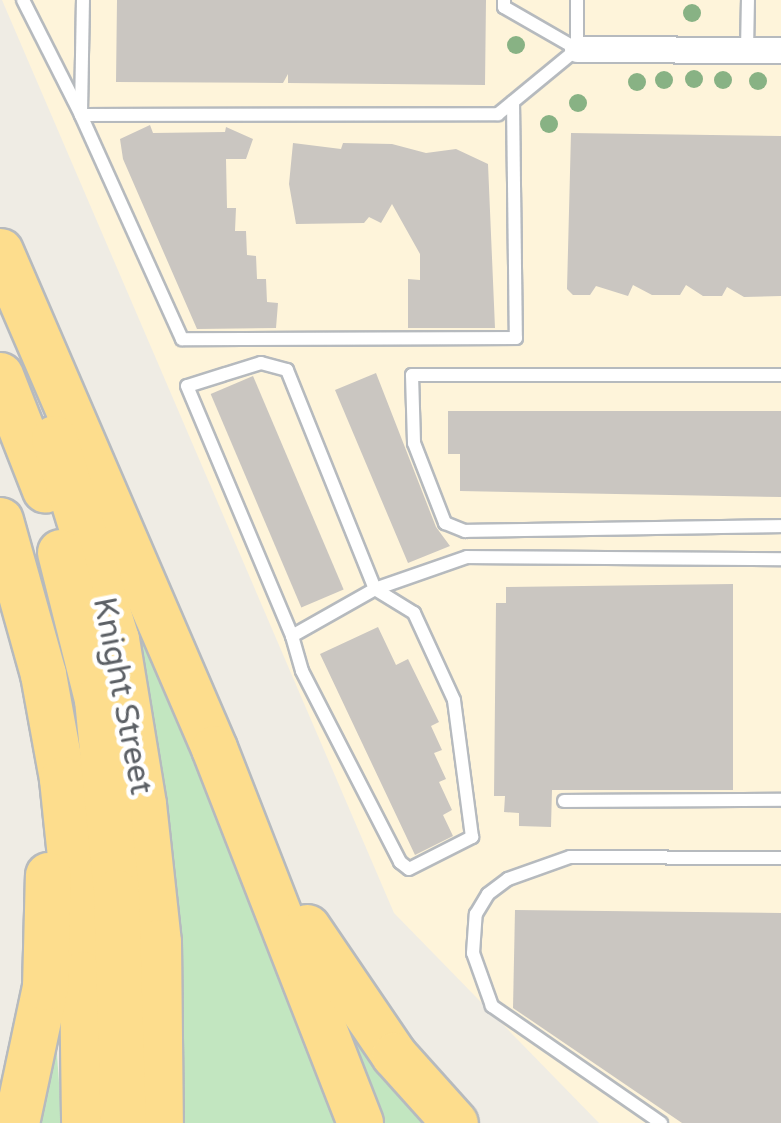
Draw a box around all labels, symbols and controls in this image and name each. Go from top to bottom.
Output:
street label: Knight Street [84,594,160,798]

